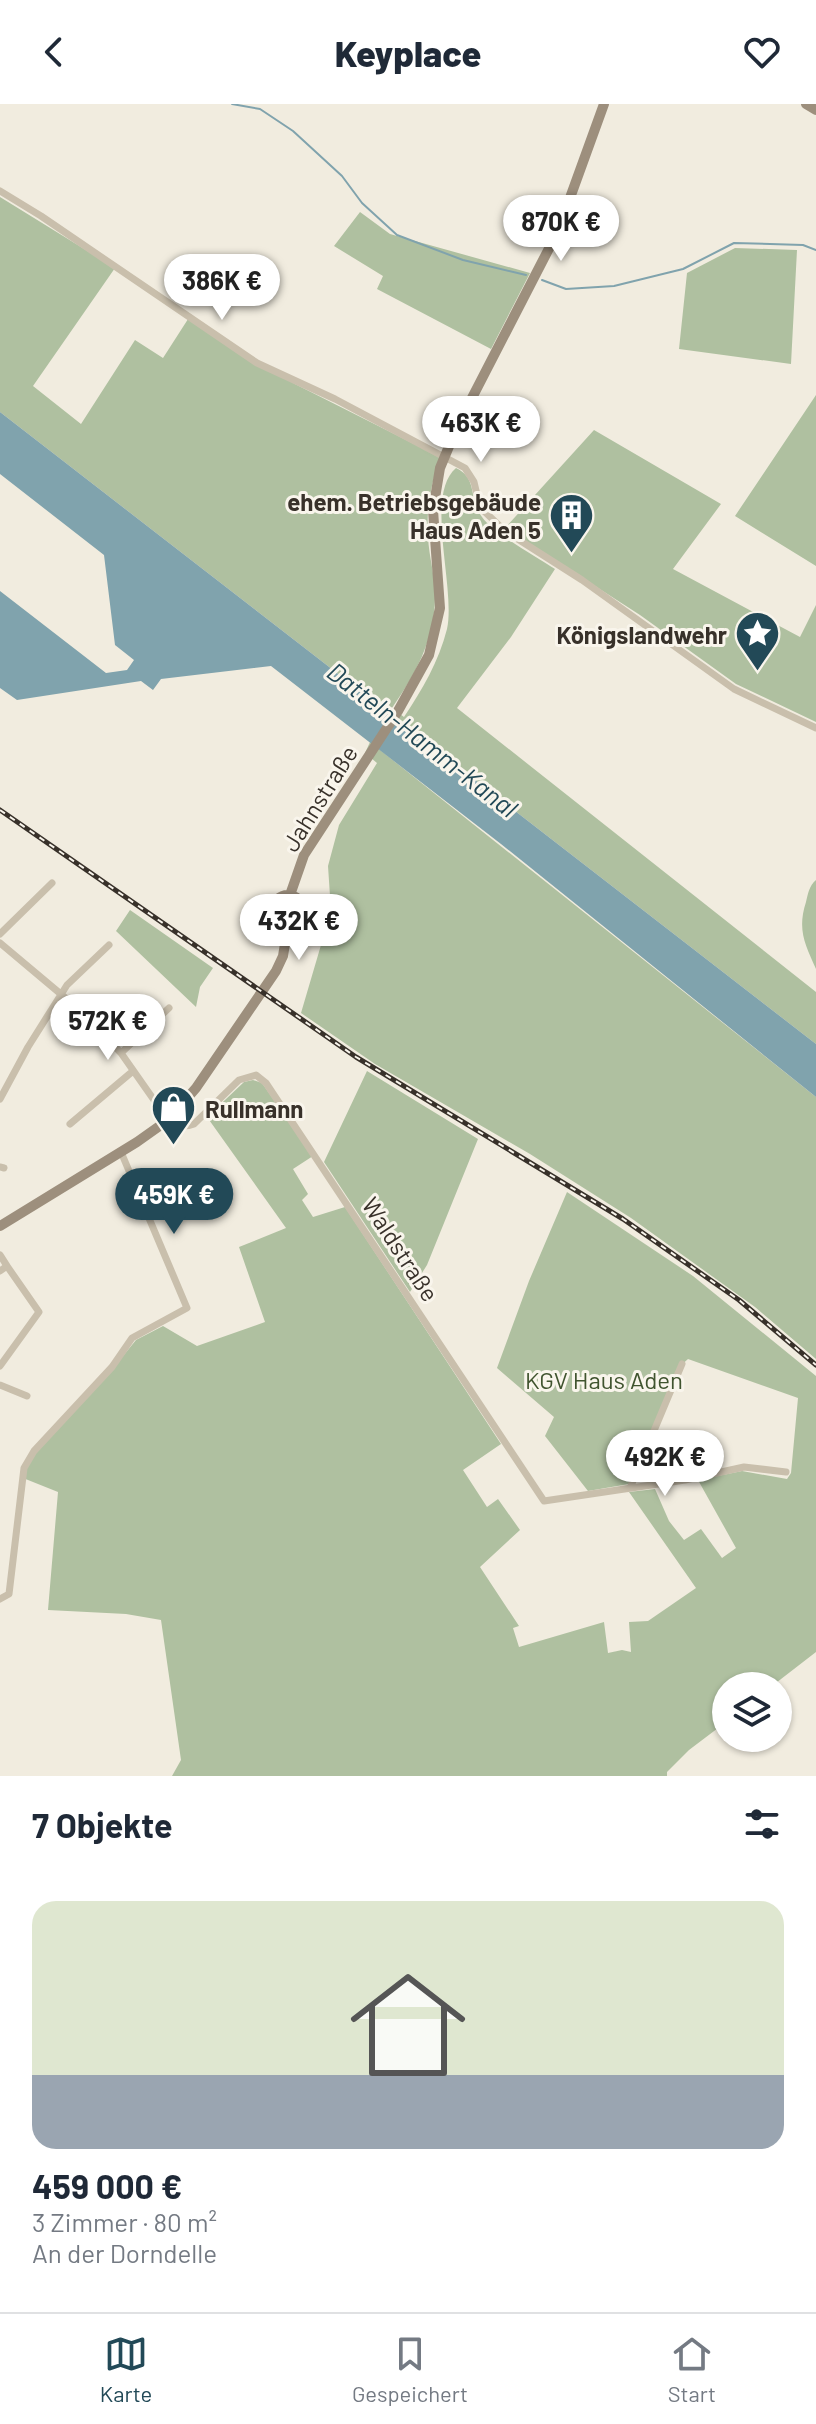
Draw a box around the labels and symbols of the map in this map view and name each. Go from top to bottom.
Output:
pin: 870K € [496,195,626,263]
pin: 386K € [157,254,287,322]
pin: 463K € [416,396,546,464]
place label: ehem. Betriebsgebäude Haus Aden 5 [287,487,541,544]
building icon: ehem. Betriebsgebäude Haus Aden 5 [548,491,596,554]
place icon: Königslandwehr [734,610,782,673]
place label: Königslandwehr [557,620,727,649]
water label: Datteln-Hamm-Kanal [322,655,525,823]
street label: Jahnstraße [275,740,363,856]
pin: 432K € [234,894,364,962]
pin: 572K € [43,994,173,1062]
shop icon: Rullmann [150,1084,198,1147]
place label: Rullmann [205,1094,304,1123]
pin: 459K € [109,1168,239,1236]
street label: Waldstraße [357,1192,445,1306]
park label: KGV Haus Aden [525,1365,683,1394]
pin: 492K € [600,1430,730,1498]

